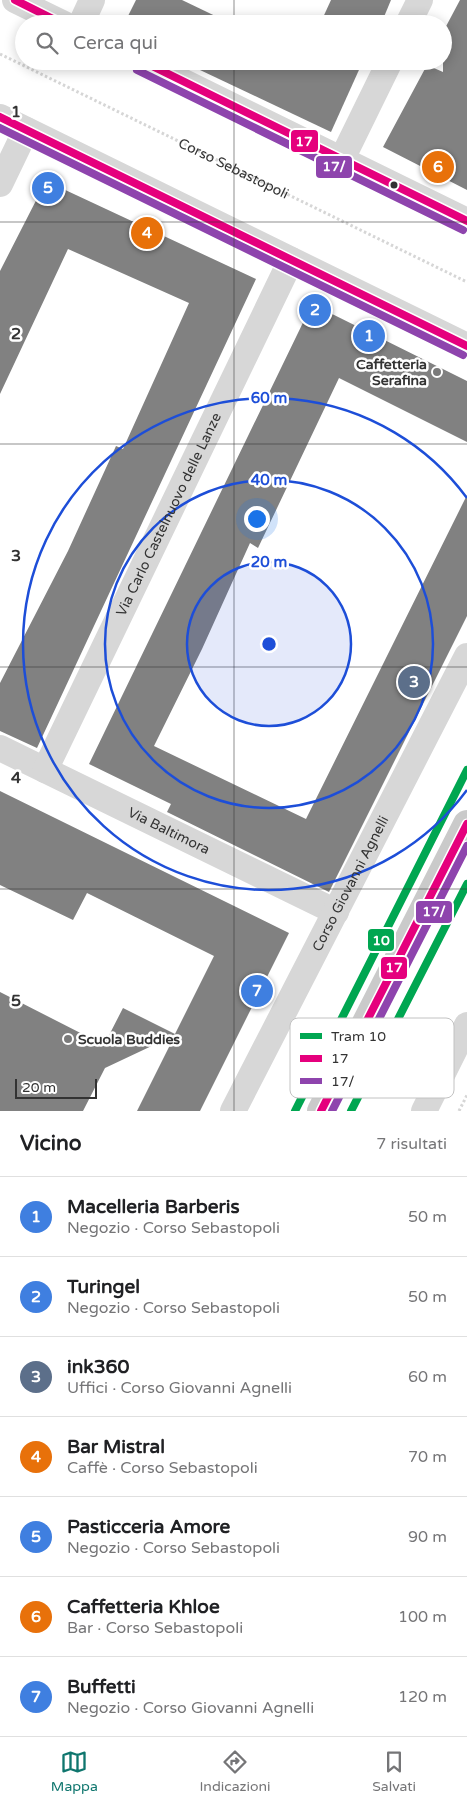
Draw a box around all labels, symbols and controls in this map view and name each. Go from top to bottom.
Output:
search box [15,15,452,70]
icon: search [33,29,61,57]
text: Cerca qui [73,32,158,54]
text: 1 [11,102,21,122]
line badge: 17 [290,129,319,153]
text: 17 [295,133,313,150]
street label: Corso Sebastopoli [176,134,291,203]
pin: 6 [422,148,454,186]
line badge: 17/ [315,155,353,179]
text: 17/ [322,158,346,175]
pin: 5 [32,169,64,207]
unlabelled marker [389,180,399,190]
pin: 4 [131,214,163,252]
pin: 2 [299,291,331,329]
pin: 1 [353,317,385,355]
text: 2 [11,324,21,344]
place label: Caffetteria Serafina [356,356,427,389]
marker: Caffetteria Serafina [431,366,443,378]
text: 60 m [251,389,287,407]
street label: Via Carlo Castelnuovo delle Lanze [113,410,225,619]
text: 40 m [251,471,287,489]
your location [244,506,270,532]
text: 3 [11,546,21,566]
text: 20 m [251,553,287,571]
centre of rings [260,635,278,653]
pin: 3 [398,663,430,701]
text: 4 [11,768,21,788]
street label: Via Baltimora [125,804,213,858]
street label: Corso Giovanni Agnelli [309,813,392,954]
line badge: 17/ [415,900,453,924]
text: 17/ [422,903,446,920]
line badge: 10 [367,928,395,952]
text: 10 [372,932,390,949]
line badge: 17 [380,956,408,980]
text: 17 [385,959,403,976]
pin: 7 [241,972,273,1010]
text: 5 [11,991,21,1011]
legend [290,1018,454,1098]
text: Tram 10 [331,1028,386,1045]
place label: Scuola Buddies [78,1031,180,1048]
marker: Scuola Buddies [62,1033,74,1045]
text: 17 [331,1050,349,1067]
text: 17/ [331,1073,354,1090]
scale bar [15,1076,98,1099]
text: 20 m [22,1079,56,1096]
text: Vicino [20,1131,82,1156]
text: 7 risultati [376,1134,447,1154]
text: Macelleria Barberis [67,1196,240,1218]
text: 1 [31,1207,41,1227]
text: 50 m [408,1207,447,1227]
text: Negozio · Corso Sebastopoli [67,1218,280,1238]
text: Turingel [67,1276,140,1298]
text: 2 [31,1287,41,1307]
text: 50 m [408,1287,447,1307]
text: Negozio · Corso Sebastopoli [67,1298,280,1318]
text: ink360 [67,1356,129,1378]
text: 3 [31,1367,41,1387]
text: 60 m [408,1367,447,1387]
text: Uffici · Corso Giovanni Agnelli [67,1378,292,1398]
text: Bar Mistral [67,1436,165,1458]
text: 4 [31,1447,41,1467]
text: 70 m [408,1447,447,1467]
text: Caffè · Corso Sebastopoli [67,1458,258,1478]
text: Pasticceria Amore [67,1516,230,1538]
text: 5 [31,1527,41,1547]
text: 90 m [408,1527,447,1547]
text: Negozio · Corso Sebastopoli [67,1538,280,1558]
text: Caffetteria Khloe [67,1596,220,1618]
text: 6 [31,1607,41,1627]
text: 100 m [398,1607,447,1627]
text: Bar · Corso Sebastopoli [67,1618,243,1638]
text: Buffetti [67,1676,136,1698]
text: 7 [31,1687,41,1707]
text: 120 m [398,1687,447,1707]
text: Negozio · Corso Giovanni Agnelli [67,1698,314,1718]
tab: Mappa [51,1748,98,1795]
tab: Indicazioni [200,1748,271,1795]
tab: Salvati [372,1748,416,1795]

